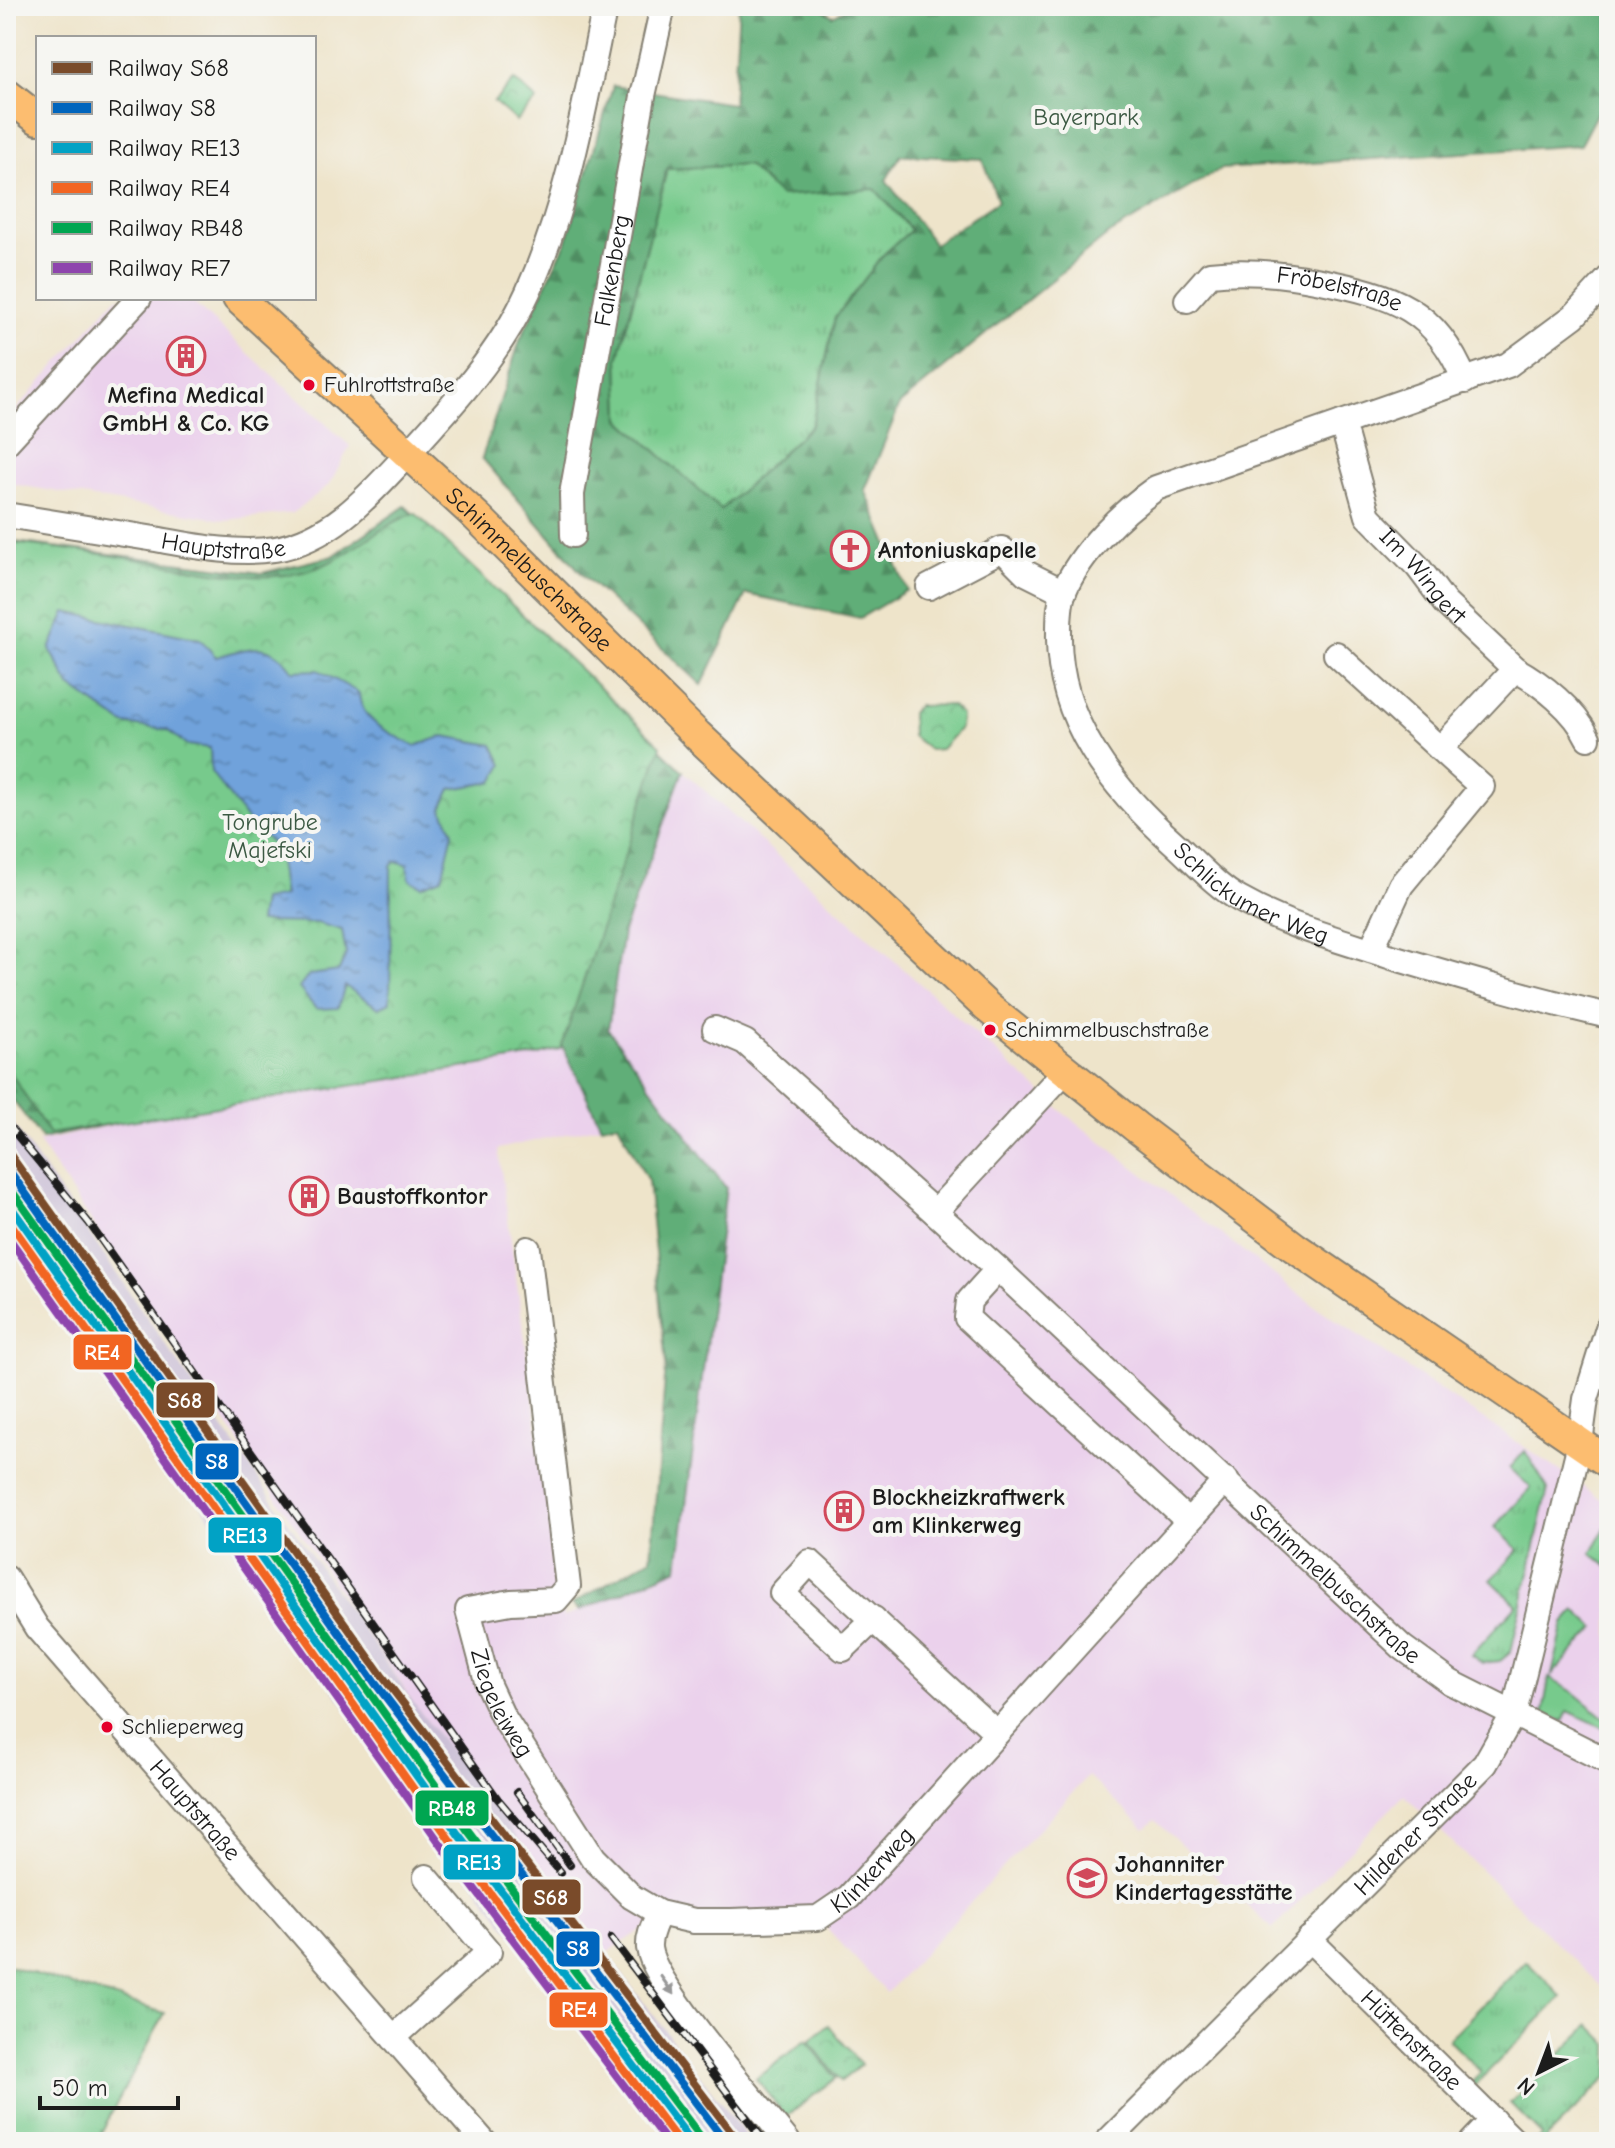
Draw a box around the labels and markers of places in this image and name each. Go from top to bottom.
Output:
building icon: Mefina Medical GmbH & Co. KG [165,335,207,377]
place label: Fuhlrottstraße [324,372,455,398]
marker: Fuhlrottstraße [301,377,317,393]
place label: Mefina Medical GmbH & Co. KG [102,381,270,437]
church icon: Antoniuskapelle [829,529,871,571]
place label: Antoniuskapelle [878,536,1037,564]
place label: Schimmelbuschstraße [1005,1017,1209,1043]
marker: Schimmelbuschstraße [982,1022,998,1038]
building icon: Baustoffkontor [288,1175,330,1217]
place label: Baustoffkontor [337,1182,488,1210]
place label: Blockheizkraftwerk am Klinkerweg [872,1483,1065,1539]
building icon: Blockheizkraftwerk am Klinkerweg [823,1490,865,1532]
place label: Schlieperweg [122,1714,244,1740]
marker: Schlieperweg [99,1719,115,1735]
place label: Johanniter Kindertagesstätte [1115,1850,1293,1906]
school or university icon: Johanniter Kindertagesstätte [1066,1857,1108,1899]

